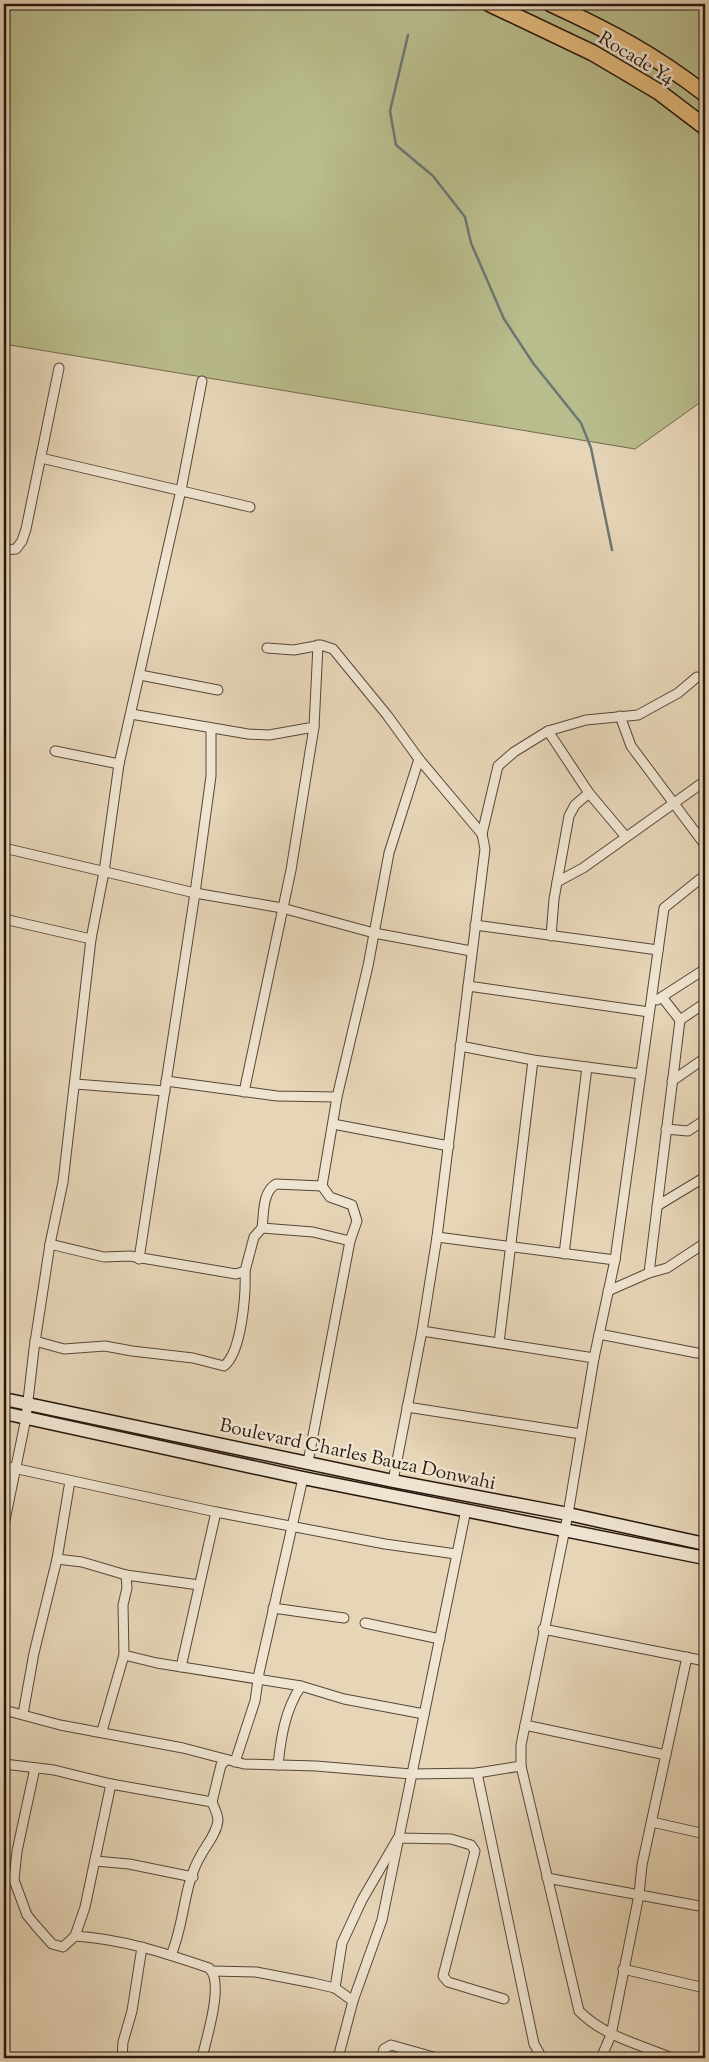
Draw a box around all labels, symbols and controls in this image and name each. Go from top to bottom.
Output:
street label: Rocade Y4 [593,26,679,93]
street label: Boulevard Charles Bauza Donwahi [217,1413,498,1498]

